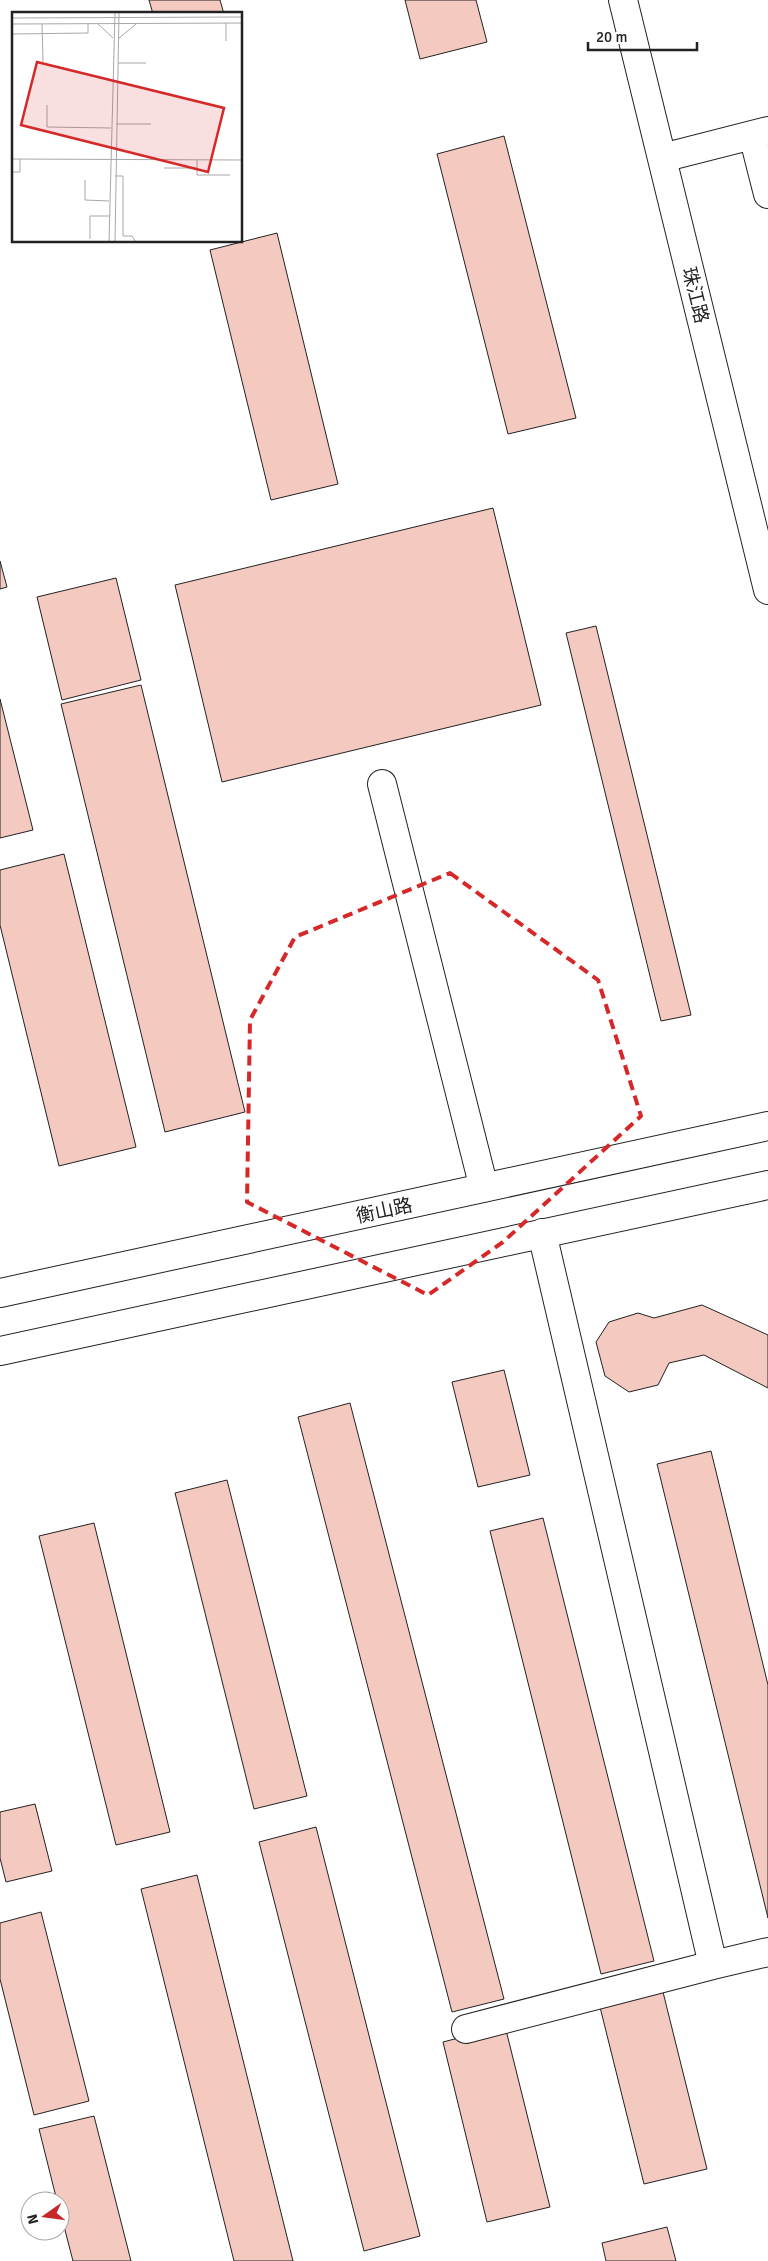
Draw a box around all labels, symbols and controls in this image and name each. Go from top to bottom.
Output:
inset map [12,12,242,242]
scale bar [588,20,697,52]
text: 20 m [596,28,627,46]
street label: 珠江路 [676,265,714,326]
street label: 衡山路 [354,1193,415,1229]
north arrow [20,2191,70,2241]
text: N [23,2212,42,2226]

